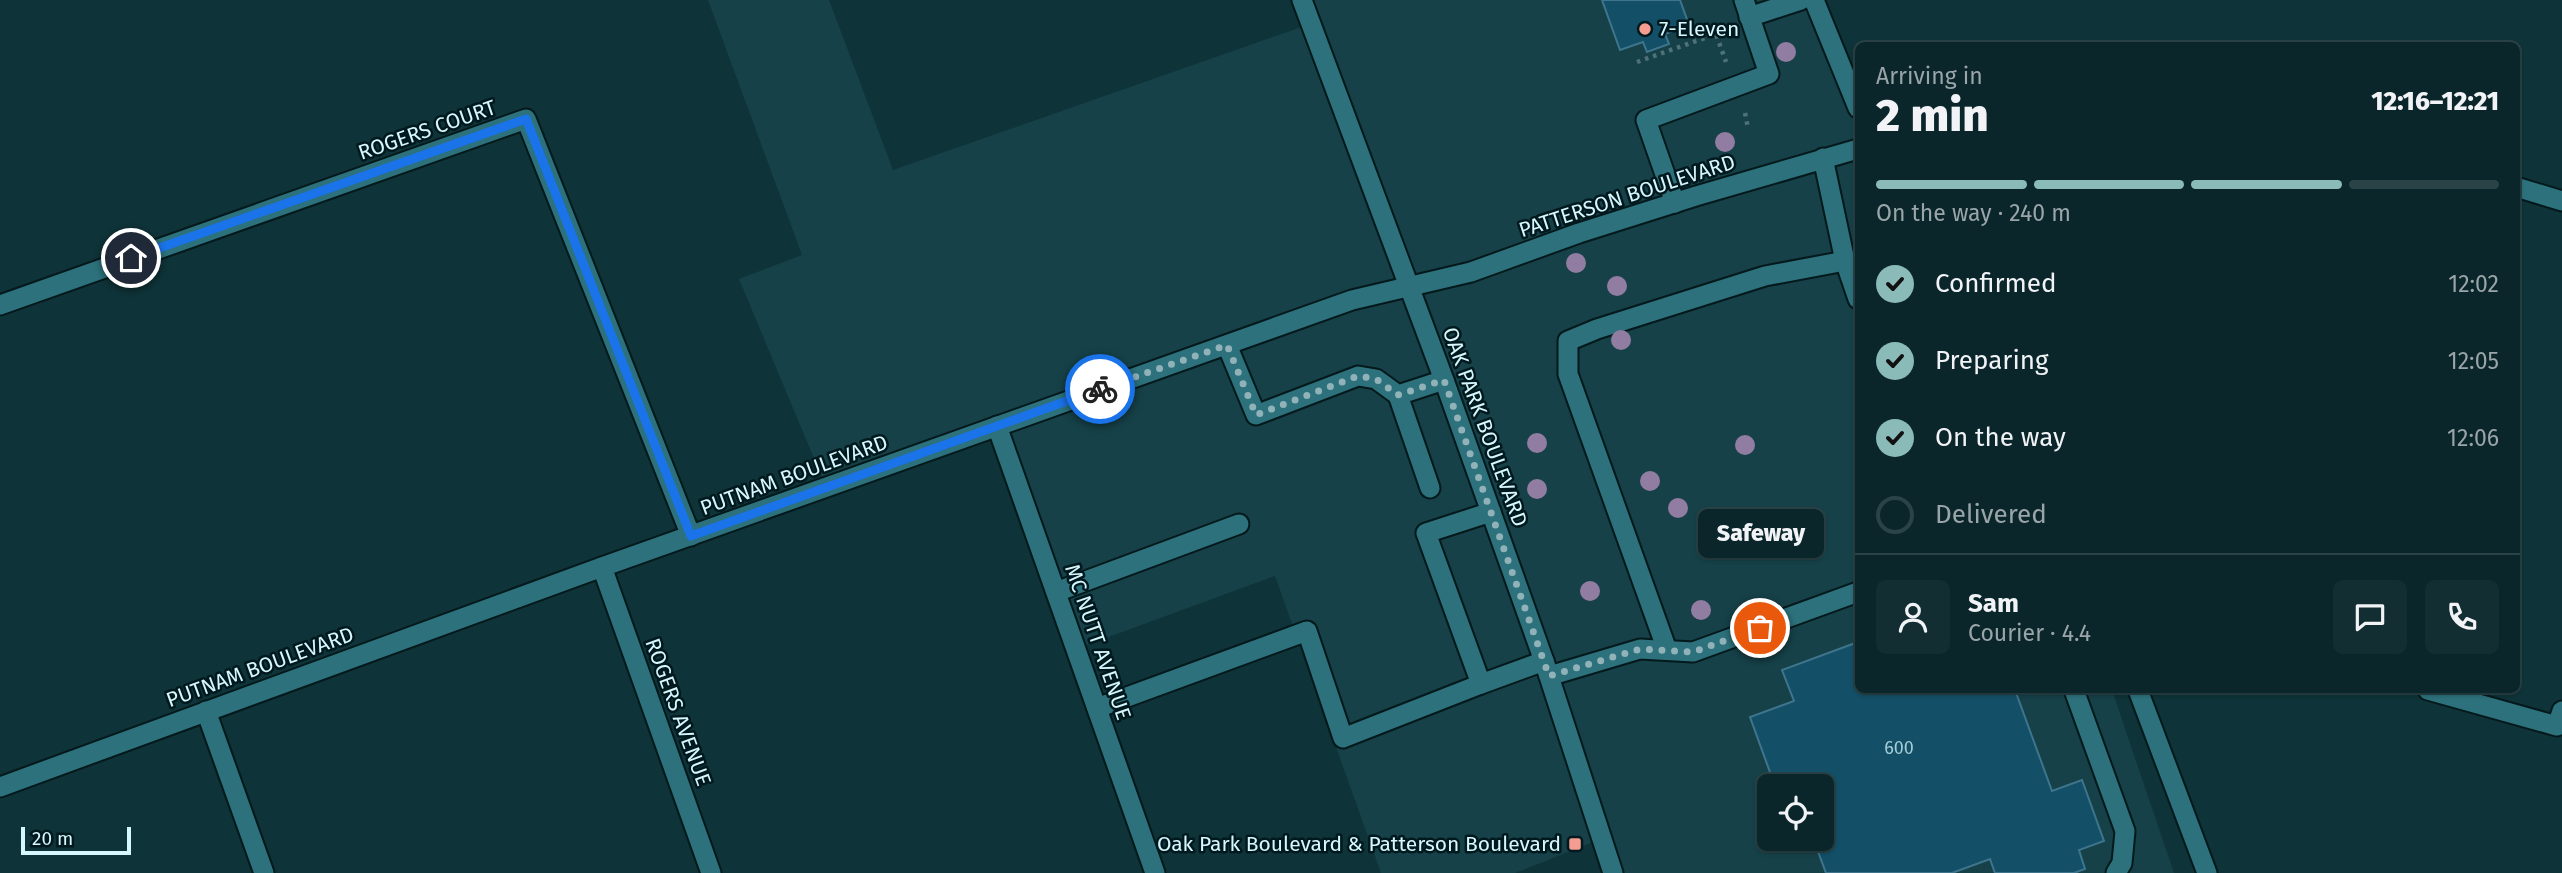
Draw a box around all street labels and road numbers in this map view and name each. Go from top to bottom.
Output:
street label: ROGERS COURT [355,94,499,166]
street label: PATTERSON BOULEVARD [1516,149,1738,243]
street label: OAK PARK BOULEVARD [1437,324,1533,530]
street label: PUTNAM BOULEVARD [697,429,891,521]
street label: MC NUTT AVENUE [1059,561,1137,723]
street label: PUTNAM BOULEVARD [163,621,357,713]
street label: ROGERS AVENUE [639,635,717,789]

